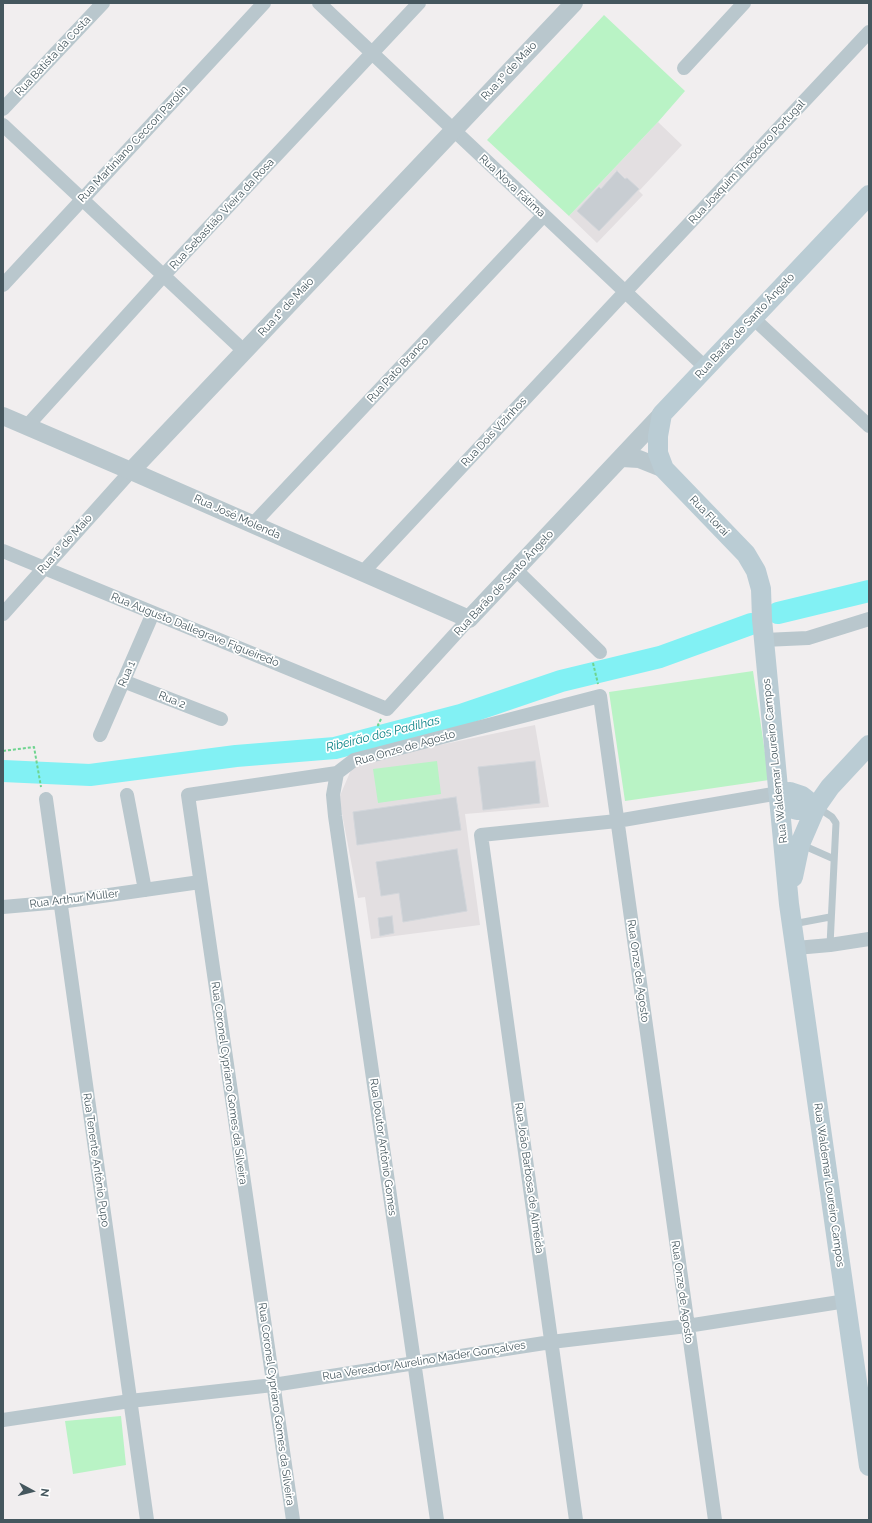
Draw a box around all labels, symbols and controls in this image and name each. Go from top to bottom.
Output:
street label: Rua Batista da Costa [13,13,93,99]
street label: Rua 1º de Maio [478,39,540,103]
street label: Rua Martiniano Ceccon Parolin [75,83,191,205]
street label: Rua Joaquim Theodoro Portugal [686,97,808,227]
street label: Rua Nova Fátima [476,152,548,220]
street label: Rua Sebastião Vieira da Rosa [167,156,277,272]
street label: Rua Barão de Santo Ângelo [693,270,797,382]
street label: Rua 1º de Maio [255,275,317,339]
street label: Rua Pato Branco [364,335,432,405]
street label: Rua Dois Vizinhos [459,395,529,469]
street label: Rua José Molenda [192,492,282,542]
street label: Rua Floraí [687,493,731,539]
street label: Rua 1º de Maio [35,512,95,576]
street label: Rua Barão de Santo Ângelo [452,527,556,639]
street label: Rua Augusto Dallegrave Figueiredo [109,590,281,670]
street label: Rua 1 [116,659,138,689]
street label: Rua Waldemar Loureiro Campos [760,678,790,844]
street label: Rua 2 [156,689,188,711]
water label: Ribeirão dos Padilhas [325,713,441,755]
street label: Rua Onze de Agosto [353,727,457,769]
street label: Rua Arthur Müller [29,887,119,911]
street label: Rua Onze de Agosto [624,919,652,1023]
street label: Rua Coronel Cypriano Gomes da Silveira [208,981,250,1185]
street label: Rua Doutor Antônio Gomes [367,1077,399,1217]
street label: Rua Tenente Antônio Pupo [80,1092,112,1228]
street label: Rua João Barbosa de Almeida [512,1102,546,1254]
street label: Rua Waldemar Loureiro Campos [811,1102,847,1268]
street label: Rua Onze de Agosto [668,1240,696,1344]
street label: Rua Coronel Cypriano Gomes da Silveira [255,1302,297,1506]
street label: Rua Vereador Aurelino Mader Gonçalves [321,1338,527,1384]
north arrow [12,1471,52,1511]
text: N [37,1488,51,1497]

